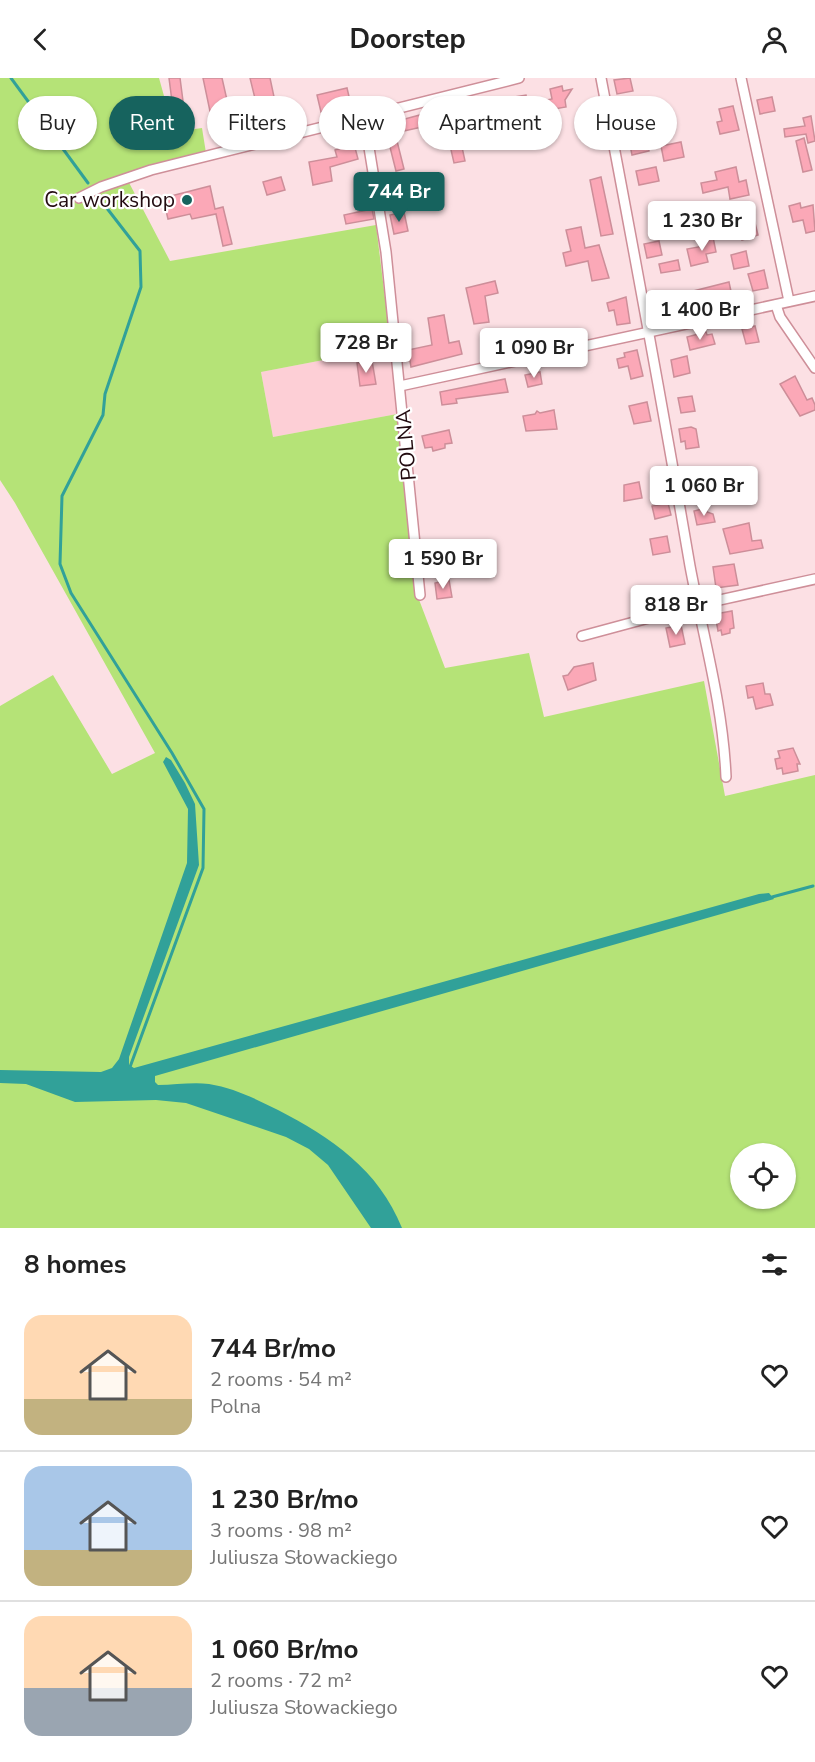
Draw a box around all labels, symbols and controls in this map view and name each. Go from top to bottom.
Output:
text: Doorstep [349,21,466,58]
icon: back [24,23,57,56]
icon: person [758,23,791,56]
chip: Buy [18,96,97,150]
chip: Rent [109,96,195,150]
chip: Filters [207,96,307,150]
chip: New [319,96,406,150]
chip: Apartment [418,96,562,150]
chip: House [574,96,677,150]
pin: 744 Br [350,172,448,223]
text: 744 Br [368,178,431,205]
place label: Car workshop [44,186,175,214]
marker: Car workshop [180,193,194,207]
pin: 1 230 Br [640,201,764,252]
text: 1 230 Br [662,207,742,234]
pin: 1 400 Br [638,290,762,341]
text: 1 400 Br [660,296,740,323]
pin: 728 Br [317,323,415,374]
pin: 1 090 Br [472,328,596,379]
text: 728 Br [335,329,398,356]
text: 1 090 Br [494,334,574,361]
street label: POLNA [389,408,423,482]
pin: 1 060 Br [642,466,766,517]
text: 1 060 Br [664,472,744,499]
pin: 1 590 Br [381,539,505,590]
text: 1 590 Br [403,545,483,572]
pin: 818 Br [627,585,725,636]
text: 818 Br [645,591,708,618]
map controls [730,1143,796,1209]
button: locate [730,1143,796,1209]
text: 8 homes [24,1247,126,1282]
icon: filters [758,1248,791,1281]
text: 744 Br/mo [210,1331,336,1366]
icon: home [72,1339,144,1411]
icon: heart [758,1359,791,1392]
text: 2 rooms · 54 m² [210,1366,352,1393]
text: Polna [210,1393,261,1420]
text: 1 230 Br/mo [210,1482,359,1517]
icon: home [72,1490,144,1562]
icon: heart [758,1510,791,1543]
text: 3 rooms · 98 m² [210,1517,352,1544]
text: Juliusza Słowackiego [210,1544,398,1571]
text: 1 060 Br/mo [210,1632,359,1667]
icon: home [72,1640,144,1712]
icon: heart [758,1660,791,1693]
text: 2 rooms · 72 m² [210,1667,352,1694]
text: Juliusza Słowackiego [210,1694,398,1721]

